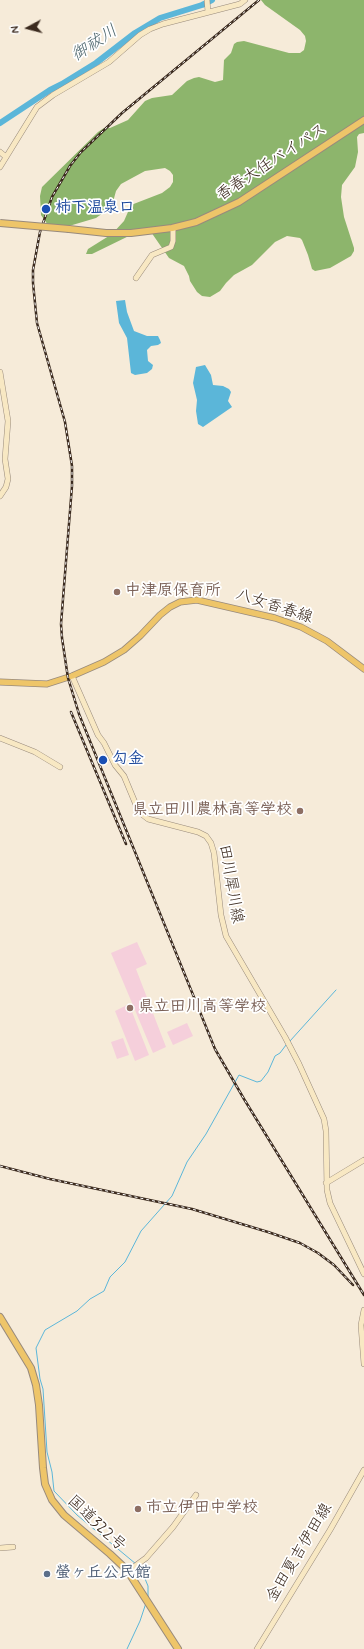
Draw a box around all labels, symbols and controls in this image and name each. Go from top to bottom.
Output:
north arrow [8,8,48,48]
water label: 御祓川 [68,22,122,66]
text: N [9,25,23,34]
street label: 香春大任バイパス [213,120,331,206]
place label: 柿下温泉口 [55,199,135,219]
marker: 柿下温泉口 [40,203,52,215]
place label: 中津原保育所 [125,582,221,602]
street label: 八女香春線 [233,586,315,628]
marker: 中津原保育所 [112,587,122,597]
place label: 勾金 [112,750,144,770]
marker: 勾金 [97,754,109,766]
place label: 県立田川農林高等学校 [132,801,292,821]
marker: 県立田川農林高等学校 [295,806,305,816]
street label: 田川犀川線 [214,843,246,925]
place label: 県立田川高等学校 [138,998,266,1018]
marker: 県立田川高等学校 [125,1003,135,1013]
street label: 国道322号 [63,1492,129,1556]
place label: 市立伊田中学校 [146,1499,258,1519]
street label: 金田夏吉伊田線 [263,1500,337,1606]
marker: 市立伊田中学校 [133,1504,143,1514]
place label: 螢ヶ丘公民館 [55,1564,151,1584]
marker: 螢ヶ丘公民館 [42,1569,52,1579]

